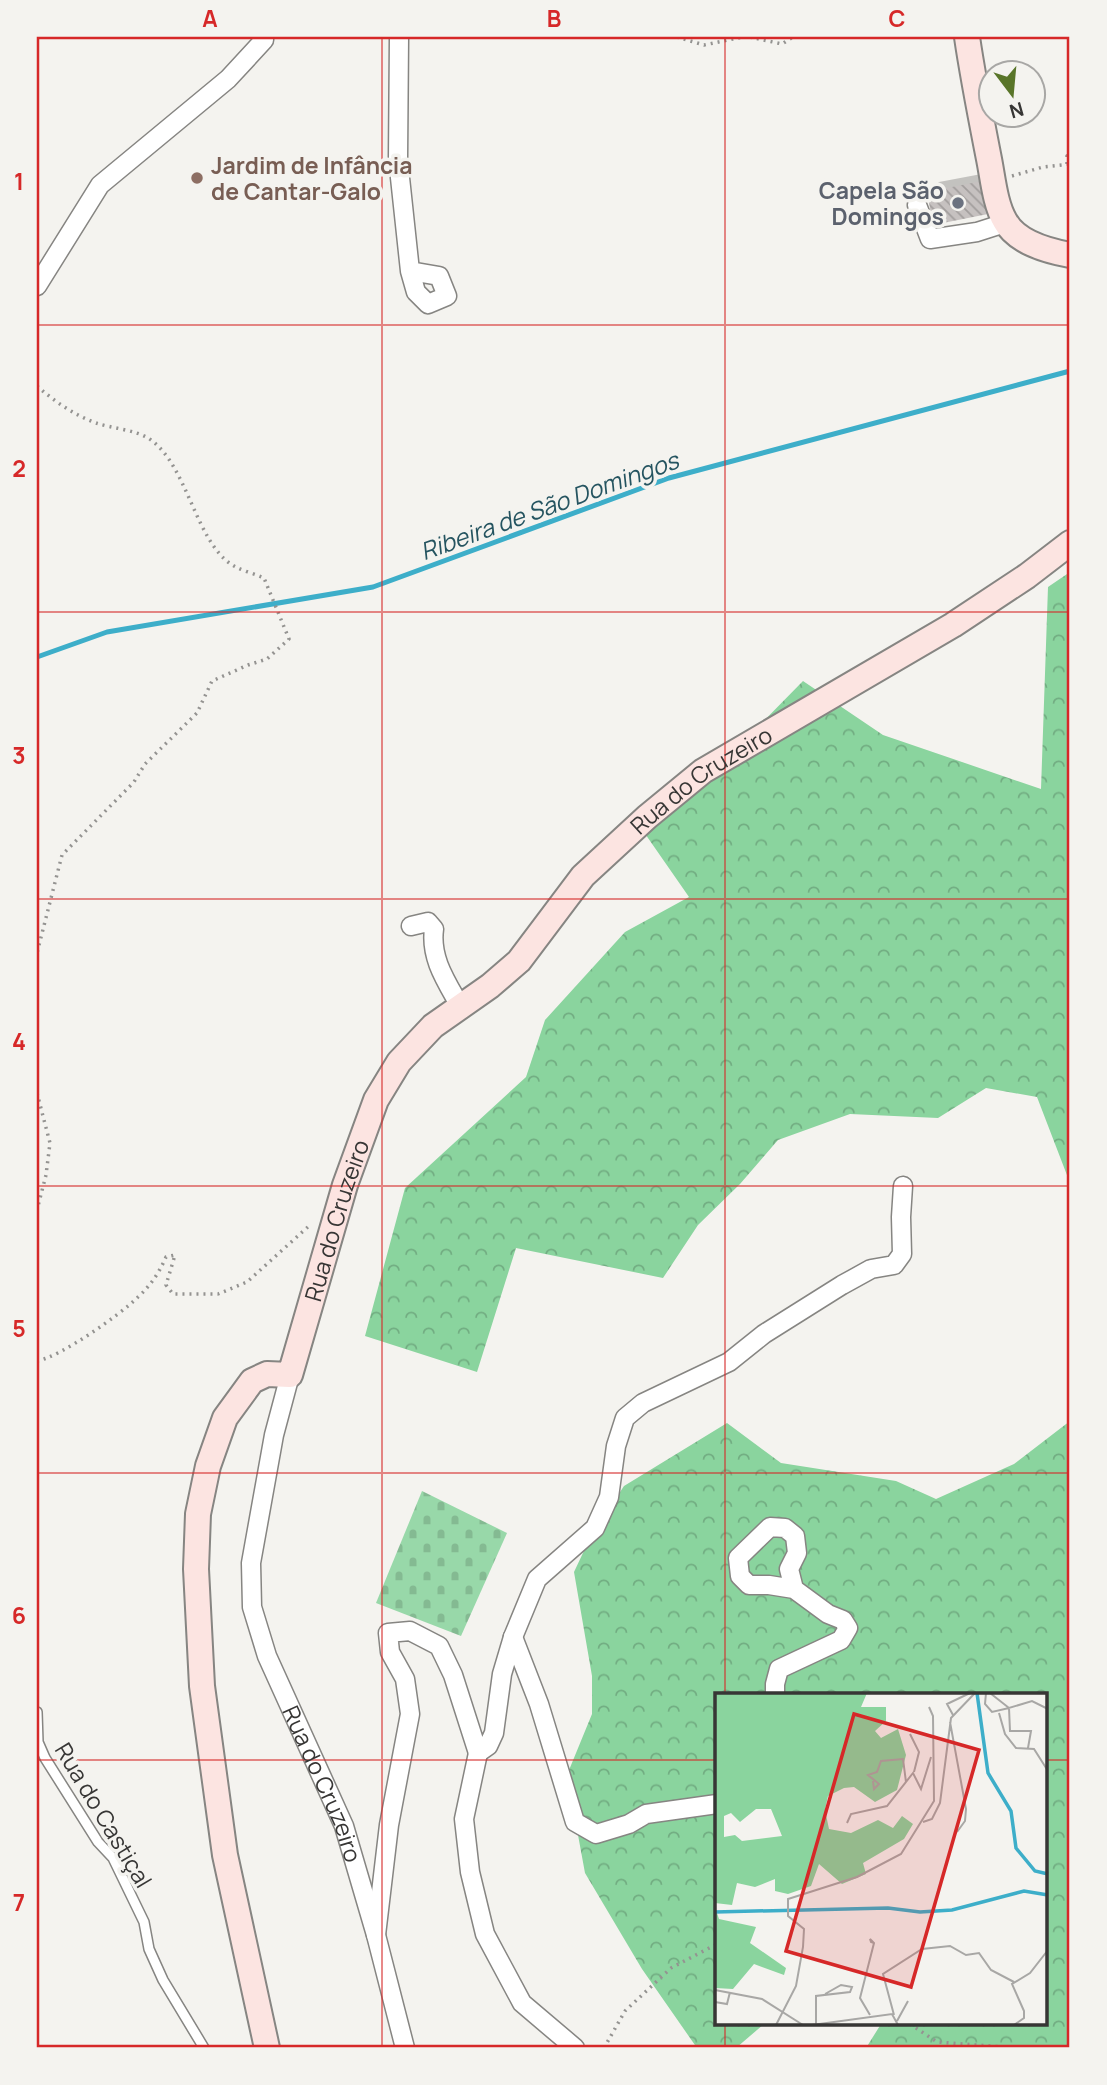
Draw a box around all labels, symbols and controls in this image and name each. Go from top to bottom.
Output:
text: A [202,2,218,34]
text: B [547,2,561,34]
text: C [889,2,906,34]
north arrow [978,60,1048,130]
text: N [1007,96,1027,125]
place label: Jardim de Infância de Cantar-Galo [211,149,412,207]
text: 1 [14,165,24,197]
marker: Jardim de Infância de Cantar-Galo [189,170,205,186]
place label: Capela São Domingos [819,174,944,232]
marker: Capela São Domingos [950,195,966,211]
water label: Ribeira de São Domingos [415,442,685,567]
text: 2 [12,452,26,484]
street label: Rua do Cruzeiro [623,718,778,841]
text: 3 [12,739,26,771]
text: 4 [12,1025,26,1057]
street label: Rua do Cruzeiro [296,1135,376,1305]
text: 5 [12,1312,26,1344]
text: 6 [12,1599,26,1631]
inset map [715,1693,1048,2025]
street label: Rua do Cruzeiro [275,1700,370,1866]
street label: Rua do Castiçal [48,1736,160,1894]
text: 7 [13,1886,25,1918]

